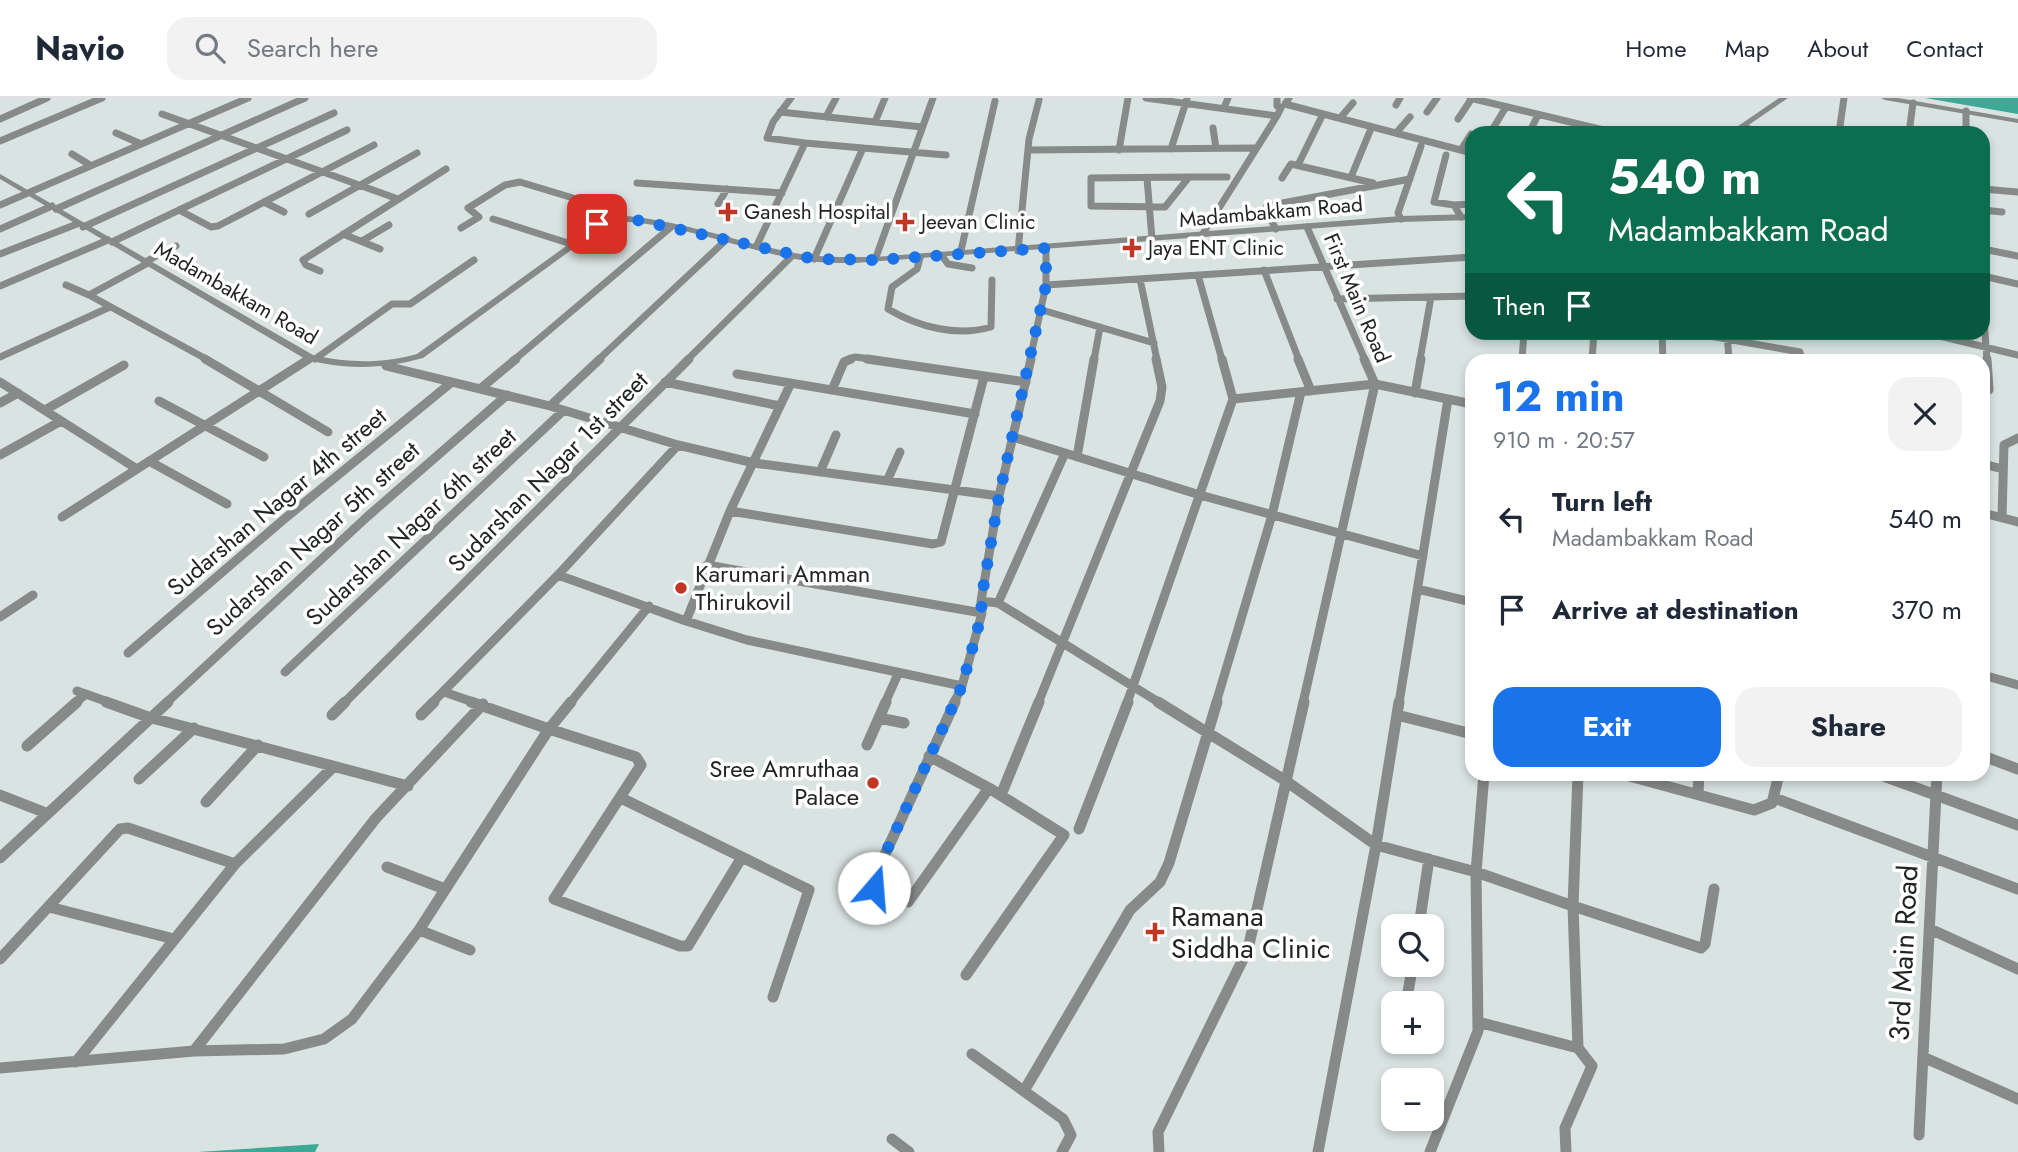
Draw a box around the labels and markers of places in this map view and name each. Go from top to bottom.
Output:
pin [567,194,627,254]
place label: Ganesh Hospital [744,197,890,227]
marker: Ganesh Hospital [718,202,738,222]
place label: Jeevan Clinic [918,207,1035,237]
marker: Jeevan Clinic [895,212,915,232]
place label: Jaya ENT Clinic [1145,233,1284,263]
marker: Jaya ENT Clinic [1122,238,1142,258]
place label: Karumari Amman Thirukovil [695,556,870,619]
marker: Karumari Amman Thirukovil [673,580,689,596]
place label: Sree Amruthaa Palace [709,751,859,814]
marker: Sree Amruthaa Palace [865,775,881,791]
place label: Ramana Siddha Clinic [1171,896,1330,969]
marker: Ramana Siddha Clinic [1145,922,1165,942]

